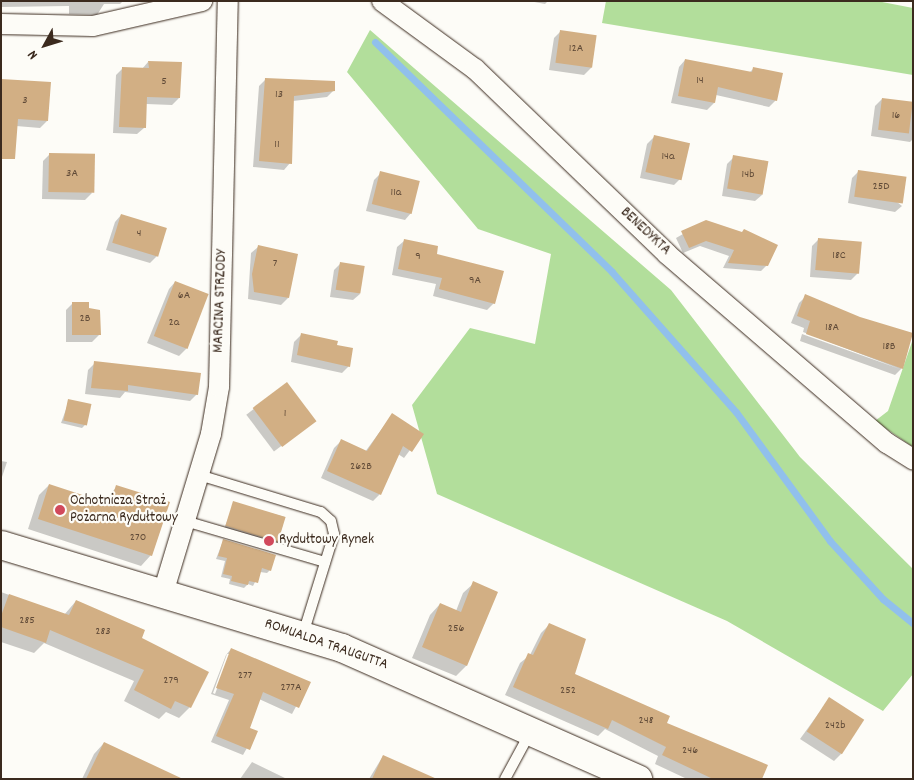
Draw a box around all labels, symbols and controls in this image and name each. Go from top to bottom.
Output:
north arrow [20,20,70,70]
house number: 12A [569,42,583,56]
text: N [23,45,43,63]
house number: 14 [696,74,704,88]
house number: 5 [161,75,167,89]
house number: 13 [275,88,283,102]
house number: 3 [22,94,28,108]
house number: 16 [892,109,900,123]
house number: 11 [274,138,280,152]
house number: 14a [661,150,675,164]
house number: 3A [66,167,78,181]
house number: 14b [742,168,754,182]
house number: 25D [873,180,889,194]
house number: 11a [391,186,401,200]
street label: BENEDYKTA [616,204,674,260]
house number: 4 [137,227,141,241]
street label: MARCINA STRZODY [210,249,232,353]
house number: 18C [832,249,846,263]
house number: 9 [415,250,421,264]
house number: 7 [273,257,277,271]
house number: 9A [469,274,481,288]
house number: 6A [178,289,190,303]
house number: 2B [80,312,90,326]
house number: 2a [169,316,179,330]
house number: 18A [825,321,839,335]
house number: 18B [882,340,896,354]
house number: 1 [284,407,286,421]
house number: 262B [350,460,372,474]
place label: Ochotnicza Straż Pożarna Rydułtowy [70,492,178,527]
marker: Ochotnicza Straż Pożarna Rydułtowy [54,504,66,516]
house number: 270 [130,531,146,545]
place label: Rydułtowy Rynek [279,532,374,550]
marker: Rydułtowy Rynek [263,535,275,547]
house number: 285 [19,614,35,628]
street label: ROMUALDA TRAUGUTTA [262,615,390,675]
house number: 256 [448,622,464,636]
house number: 283 [95,625,111,639]
house number: 277 [238,669,252,683]
house number: 279 [163,674,179,688]
house number: 277A [281,681,301,695]
house number: 252 [560,684,576,698]
house number: 248 [638,714,654,728]
house number: 242b [825,719,845,733]
house number: 246 [682,744,698,758]

